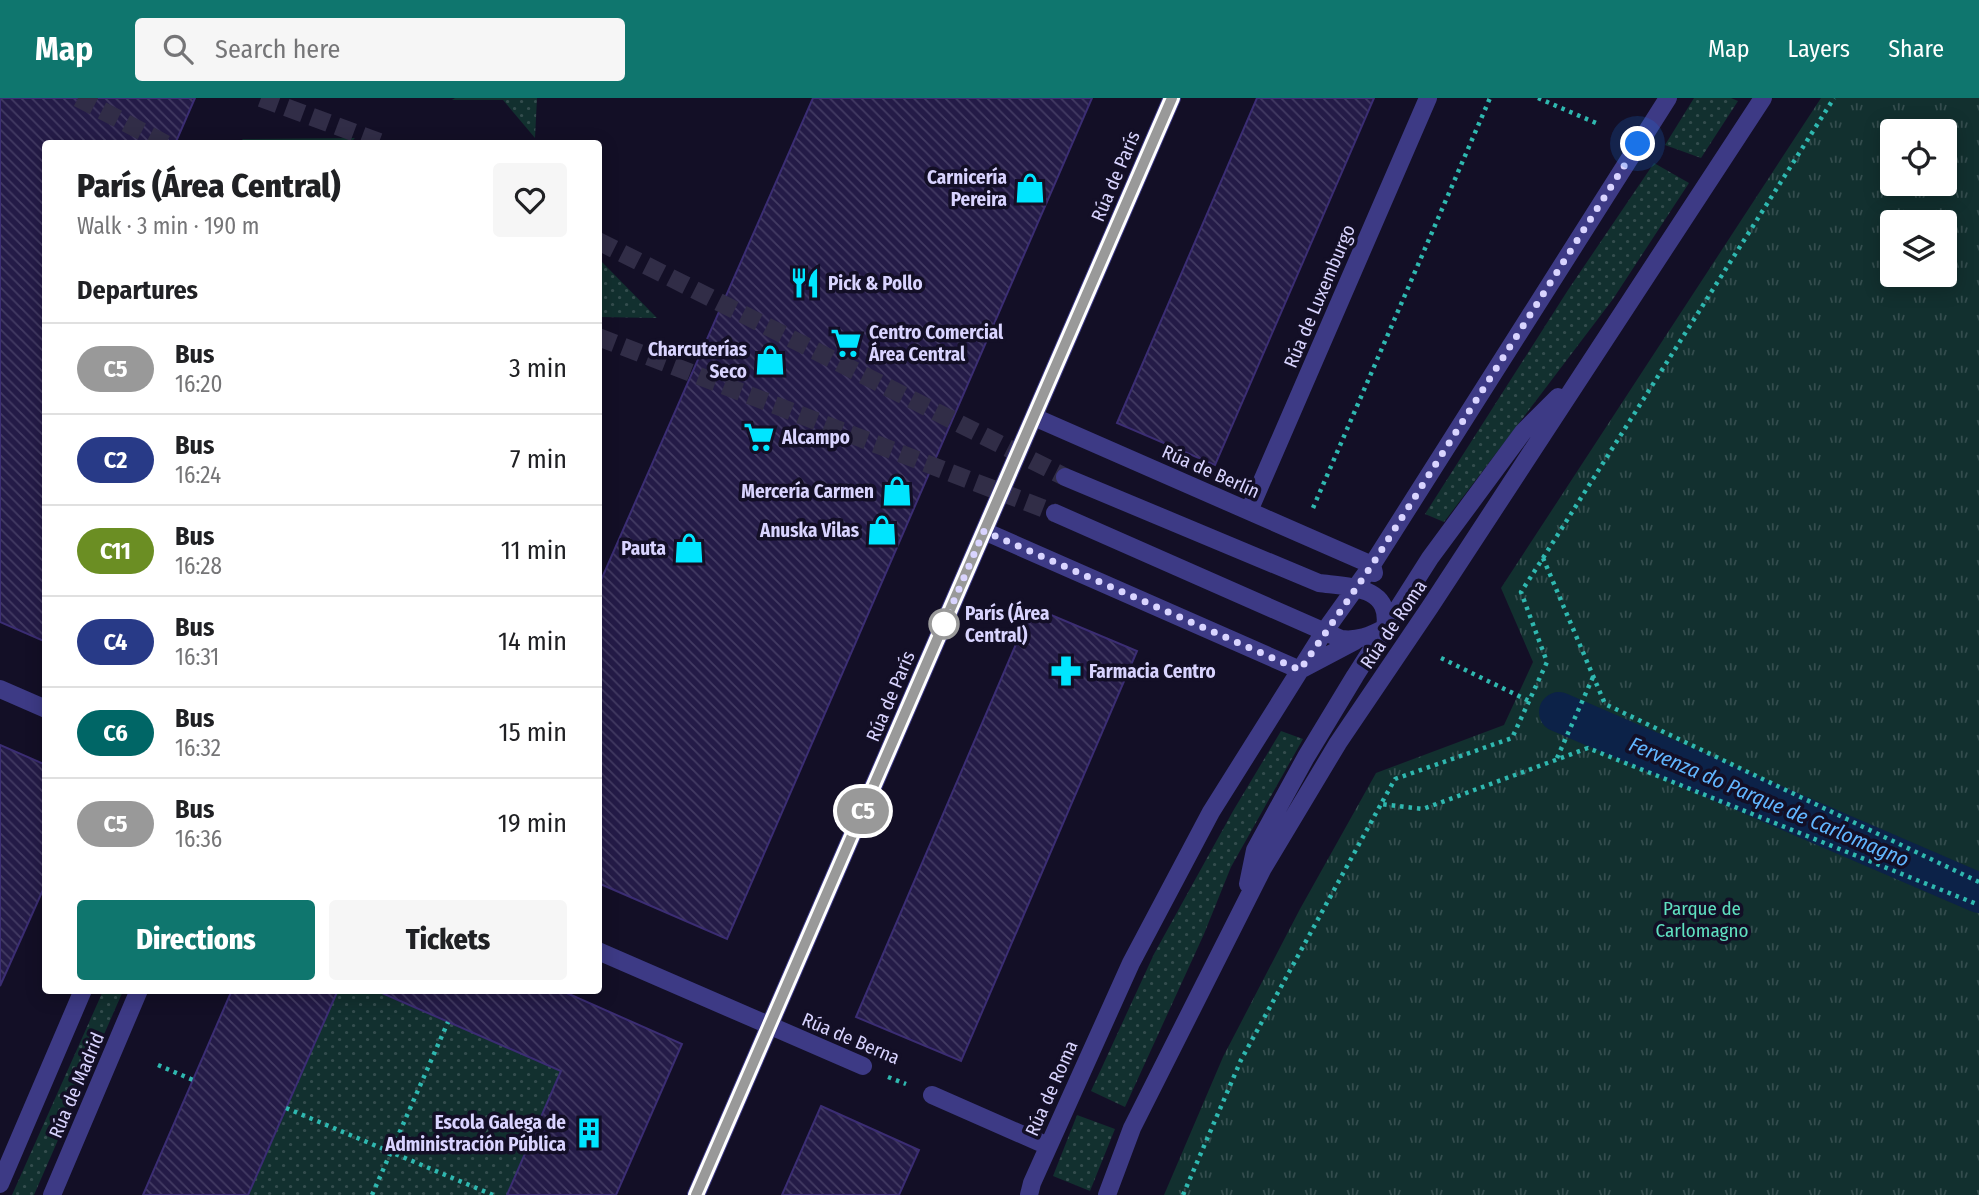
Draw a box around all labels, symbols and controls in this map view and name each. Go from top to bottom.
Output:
search box [135,18,625,81]
text: Map [35,29,93,69]
icon: search [159,30,197,68]
text: Search here [215,34,340,65]
text: Map [1708,35,1750,63]
text: Layers [1788,35,1850,63]
text: Share [1888,35,1944,63]
map controls [1880,119,1957,287]
button: locate [1880,119,1957,196]
your location [1620,126,1655,161]
street label: Rúa de París [1086,128,1145,225]
button: heart [493,163,567,237]
text: París (Área Central) [77,166,340,206]
place label: Carnicería Pereira [927,166,1007,211]
shop icon: Carnicería Pereira [1013,171,1047,205]
button: layers [1880,210,1957,287]
text: Walk · 3 min · 190 m [77,212,259,240]
street label: Rúa de Luxemburgo [1279,221,1360,371]
restaurant icon: Pick & Pollo [788,266,822,300]
place label: Pick & Pollo [828,272,923,295]
text: Departures [77,275,198,306]
place label: Centro Comercial Área Central [868,321,1004,366]
supermarket icon: Centro Comercial Área Central [829,326,863,360]
place label: Charcuterías Seco [648,338,748,383]
text: Bus [175,339,214,370]
shop icon: Charcuterías Seco [753,343,787,377]
text: 3 min [509,353,567,384]
text: C5 [103,355,128,383]
text: 16:20 [175,370,222,398]
supermarket icon: Alcampo [742,420,776,454]
place label: Alcampo [781,426,850,449]
text: Bus [175,430,214,461]
street label: Rúa de Berlín [1158,440,1263,503]
text: 7 min [510,444,567,475]
text: C2 [104,446,127,474]
text: 16:24 [175,461,221,489]
shop icon: Mercería Carmen [880,474,914,508]
place label: Mercería Carmen [741,480,874,503]
shop icon: Anuska Vilas [865,513,899,547]
place label: Anuska Vilas [759,519,860,542]
text: Bus [175,521,214,552]
shop icon: Pauta [672,531,706,565]
text: 11 min [501,535,567,566]
text: C11 [100,537,131,565]
place label: Pauta [621,537,666,560]
text: 16:28 [175,552,222,580]
street label: Rúa de Roma [1355,576,1431,673]
place label: París (Área Central) [965,600,1049,647]
marker: París (Área Central) [929,609,959,639]
text: Bus [175,612,214,643]
text: 14 min [498,626,567,657]
text: C4 [104,628,127,656]
text: 16:31 [175,643,219,671]
street label: Rúa de París [861,648,920,745]
pharmacy icon: Farmacia Centro [1049,654,1083,688]
place label: Farmacia Centro [1089,660,1216,683]
text: Bus [175,703,214,734]
text: 15 min [499,717,567,748]
text: C6 [103,719,128,747]
water label: Fervenza do Parque de Carlomagno [1625,731,1913,873]
text: 16:32 [175,734,221,762]
line badge: C5 [832,788,894,834]
text: Bus [175,794,214,825]
text: C5 [851,797,875,825]
text: 19 min [498,808,567,839]
text: C5 [103,810,128,838]
text: 16:36 [175,825,222,853]
park label: Parque de Carlomagno [1656,897,1749,942]
button: Directions [77,900,315,980]
button: Tickets [329,900,567,980]
street label: Rúa de Berna [799,1008,903,1069]
street label: Rúa de Madrid [44,1029,109,1142]
street label: Rúa de Roma [1020,1037,1083,1140]
place label: Escola Galega de Administración Pública [384,1111,566,1156]
building icon: Escola Galega de Administración Pública [572,1116,606,1150]

